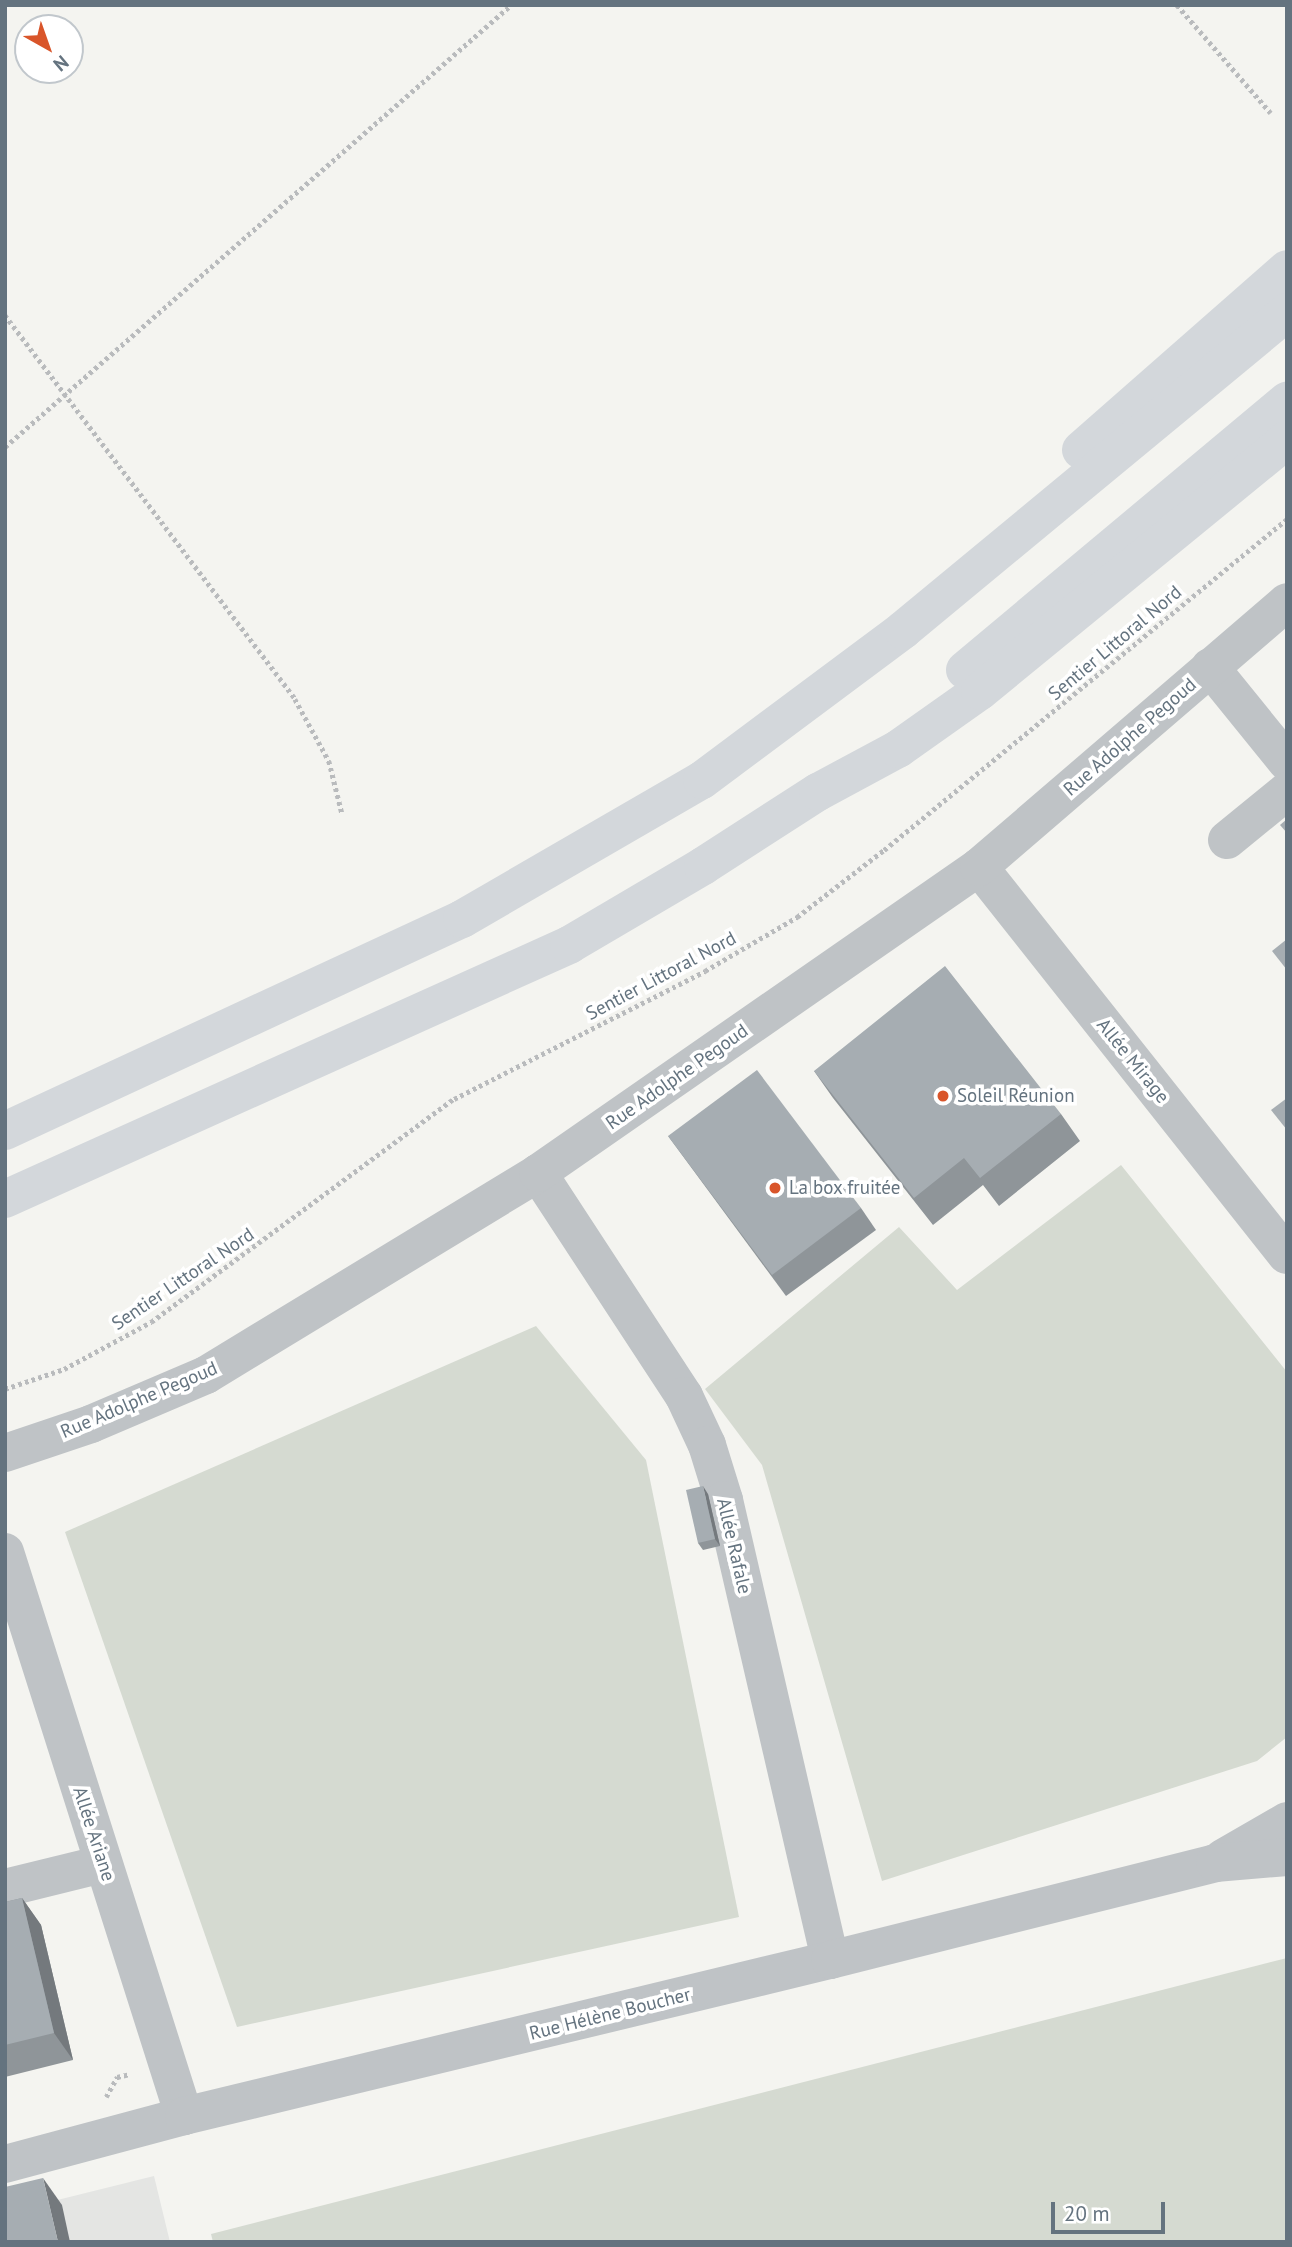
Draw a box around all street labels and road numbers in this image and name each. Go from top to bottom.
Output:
street label: Sentier Littoral Nord [1044,581,1186,705]
street label: Rue Adolphe Pegoud [1059,673,1201,801]
street label: Sentier Littoral Nord [582,927,740,1025]
street label: Allée Mirage [1092,1014,1174,1108]
street label: Rue Adolphe Pegoud [601,1019,753,1135]
street label: Sentier Littoral Nord [107,1223,259,1335]
street label: Rue Adolphe Pegoud [57,1357,221,1443]
street label: Allée Rafale [712,1496,756,1596]
street label: Allée Ariane [68,1784,120,1884]
street label: Rue Hélène Boucher [527,1983,693,2045]

